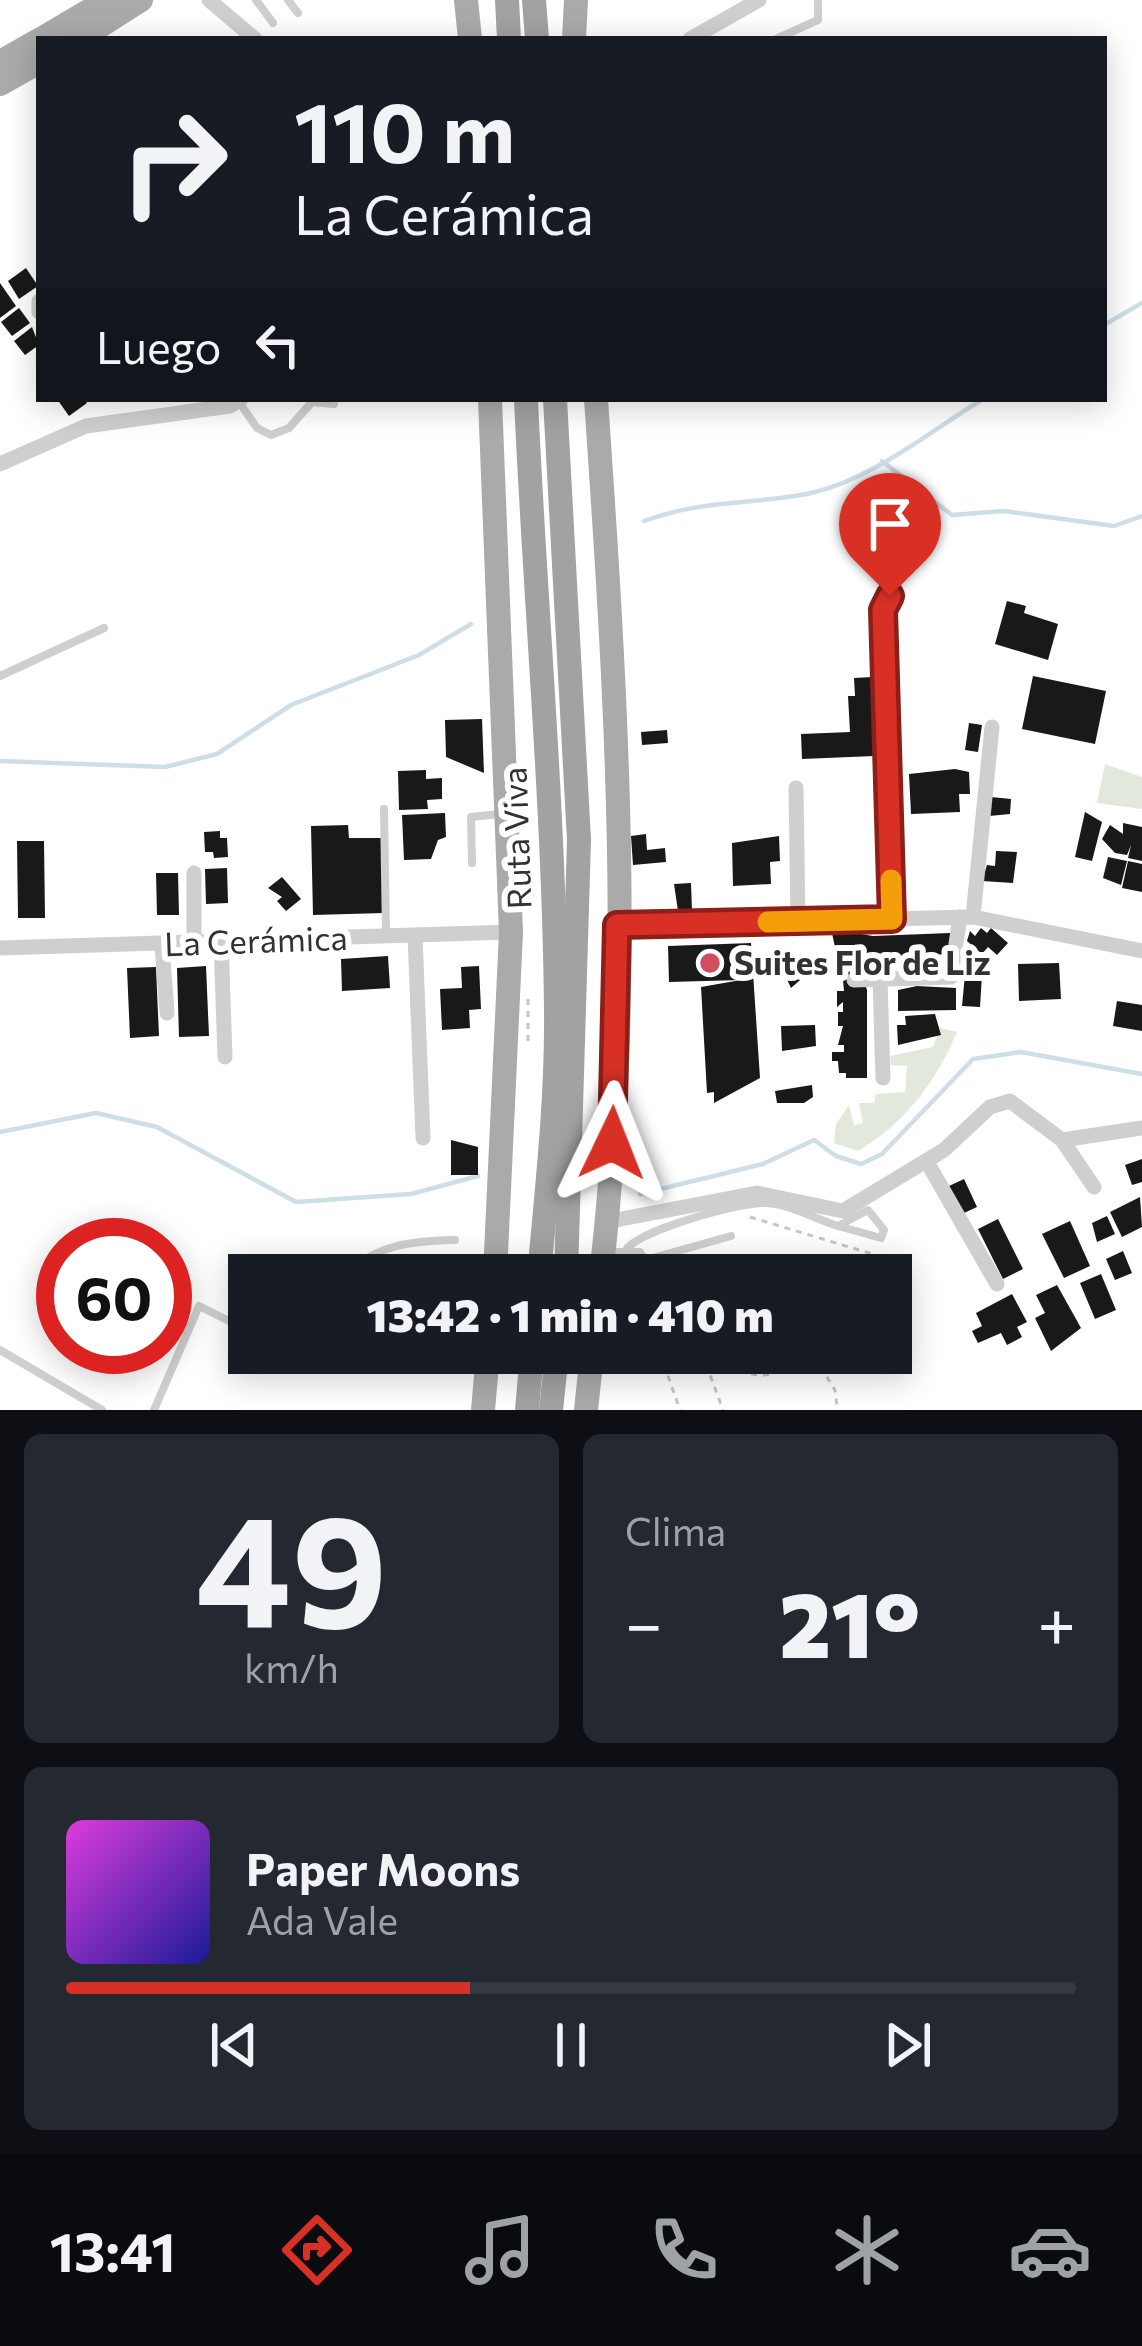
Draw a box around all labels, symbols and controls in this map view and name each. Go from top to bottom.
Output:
text: 110 m [294,78,515,180]
icon: right [96,84,252,240]
text: La Cerámica [294,180,594,246]
icon: left [245,312,311,378]
text: Luego [96,318,221,373]
pin [839,473,941,596]
icon: arrive [857,491,923,557]
street label: Ruta Viva [493,766,538,910]
street label: La Cerámica [164,916,348,963]
place label: Suites Flor de Liz [734,941,991,982]
marker: Suites Flor de Liz [697,950,723,976]
position arrow [549,1080,675,1206]
speed limit sign: 60 [36,1218,192,1374]
text: 13:42 · 1 min · 410 m [366,1286,774,1341]
text: 49 [196,1469,387,1660]
text: Clima [625,1506,726,1554]
text: 21° [779,1566,921,1677]
text: − [625,1581,663,1662]
text: + [1037,1581,1076,1662]
text: km/h [244,1643,339,1691]
text: Paper Moons [246,1840,520,1895]
text: Ada Vale [246,1895,398,1943]
icon: previous [201,2012,267,2078]
icon: pause [538,2012,604,2078]
icon: next [875,2012,941,2078]
icon: directions [275,2208,359,2292]
icon: music [458,2208,542,2292]
icon: phone [642,2208,726,2292]
icon: climate [825,2208,909,2292]
icon: car [1008,2208,1092,2292]
text: 13:41 [50,2217,176,2283]

